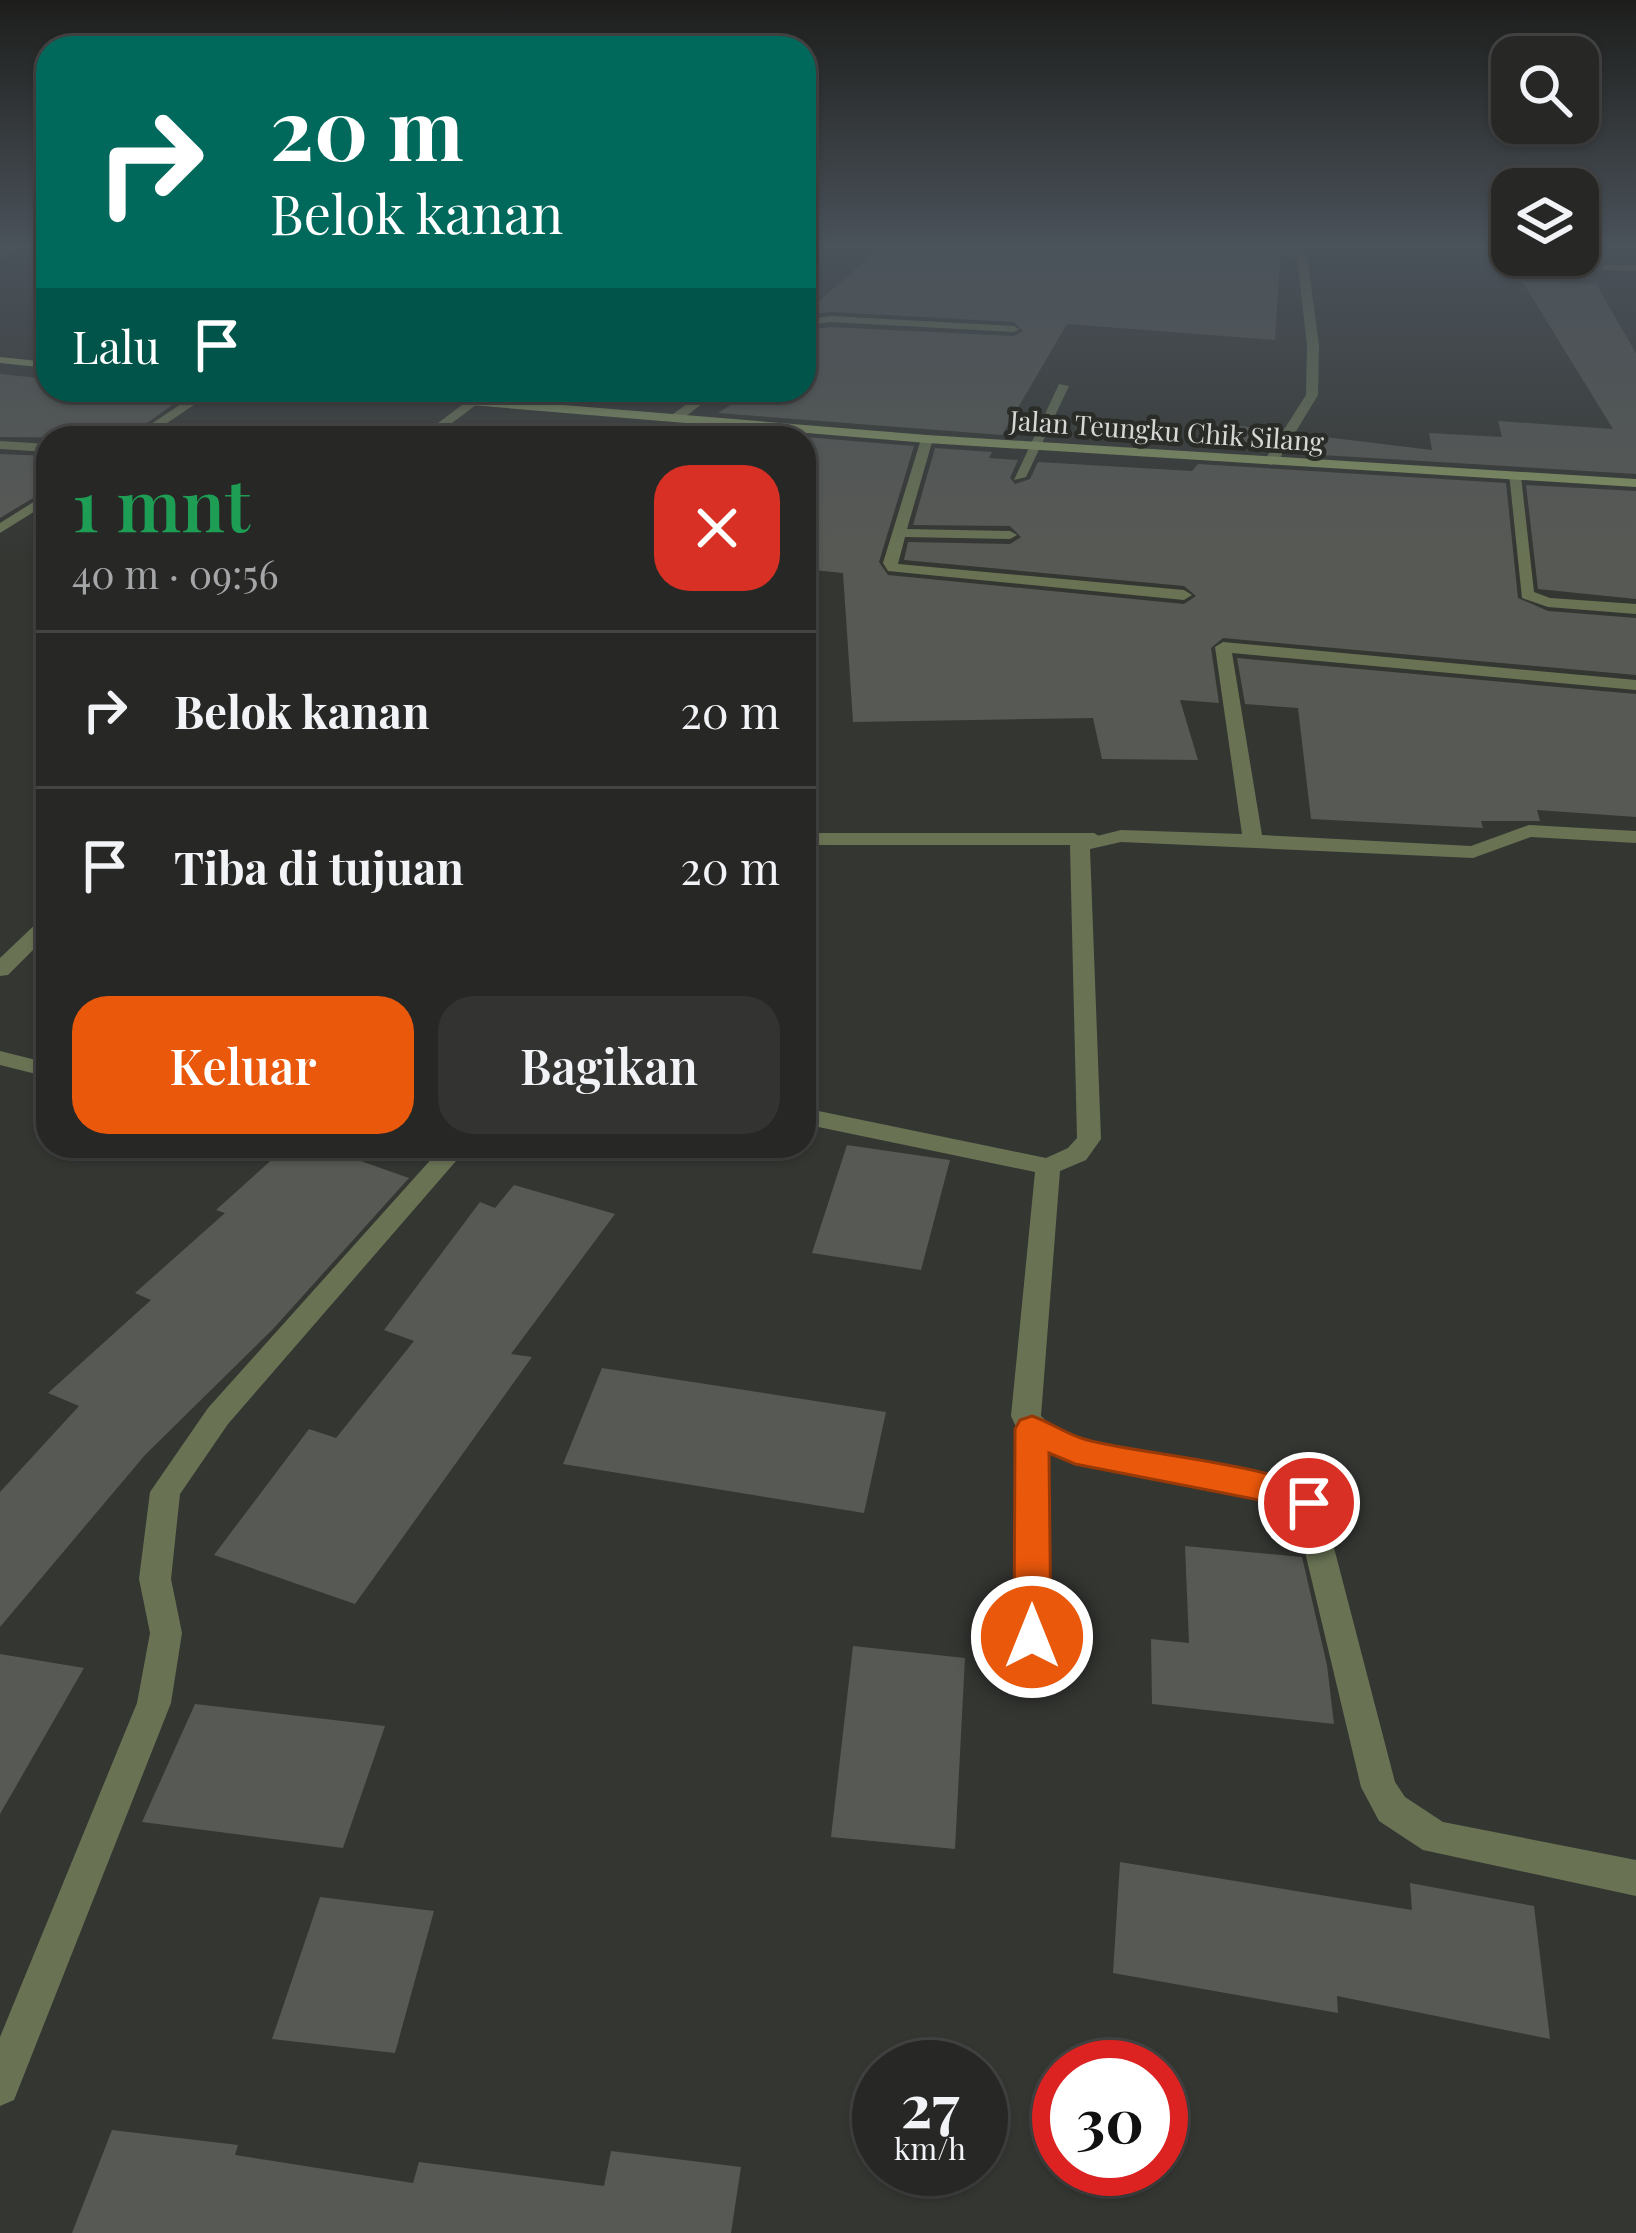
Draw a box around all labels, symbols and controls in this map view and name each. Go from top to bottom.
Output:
map controls [1491,36,1599,276]
button: search [1491,36,1599,144]
text: 20 m [270,70,464,182]
icon: right [72,84,228,240]
button: layers [1491,168,1599,276]
text: Belok kanan [270,177,563,249]
icon: arrive [184,312,250,378]
text: Lalu [72,315,160,375]
street label: Jalan Teungku Chik Silang [1008,401,1326,459]
text: 1 mnt [72,454,250,550]
button: close [654,465,780,591]
text: 40 m · 09:56 [72,547,279,599]
icon: right [72,677,138,743]
text: Belok kanan [174,680,430,740]
text: 20 m [680,680,780,740]
icon: arrive [72,833,138,899]
text: Tiba di tujuan [174,836,464,896]
text: 20 m [680,836,780,896]
button: Keluar [72,996,414,1134]
button: Bagikan [438,996,780,1134]
pin [1258,1452,1360,1554]
icon: arrive [1276,1470,1342,1536]
position arrow [969,1574,1095,1700]
speed limit sign: 30 [1032,2040,1188,2196]
text: 27 [901,2063,959,2143]
text: km/h [894,2128,966,2168]

